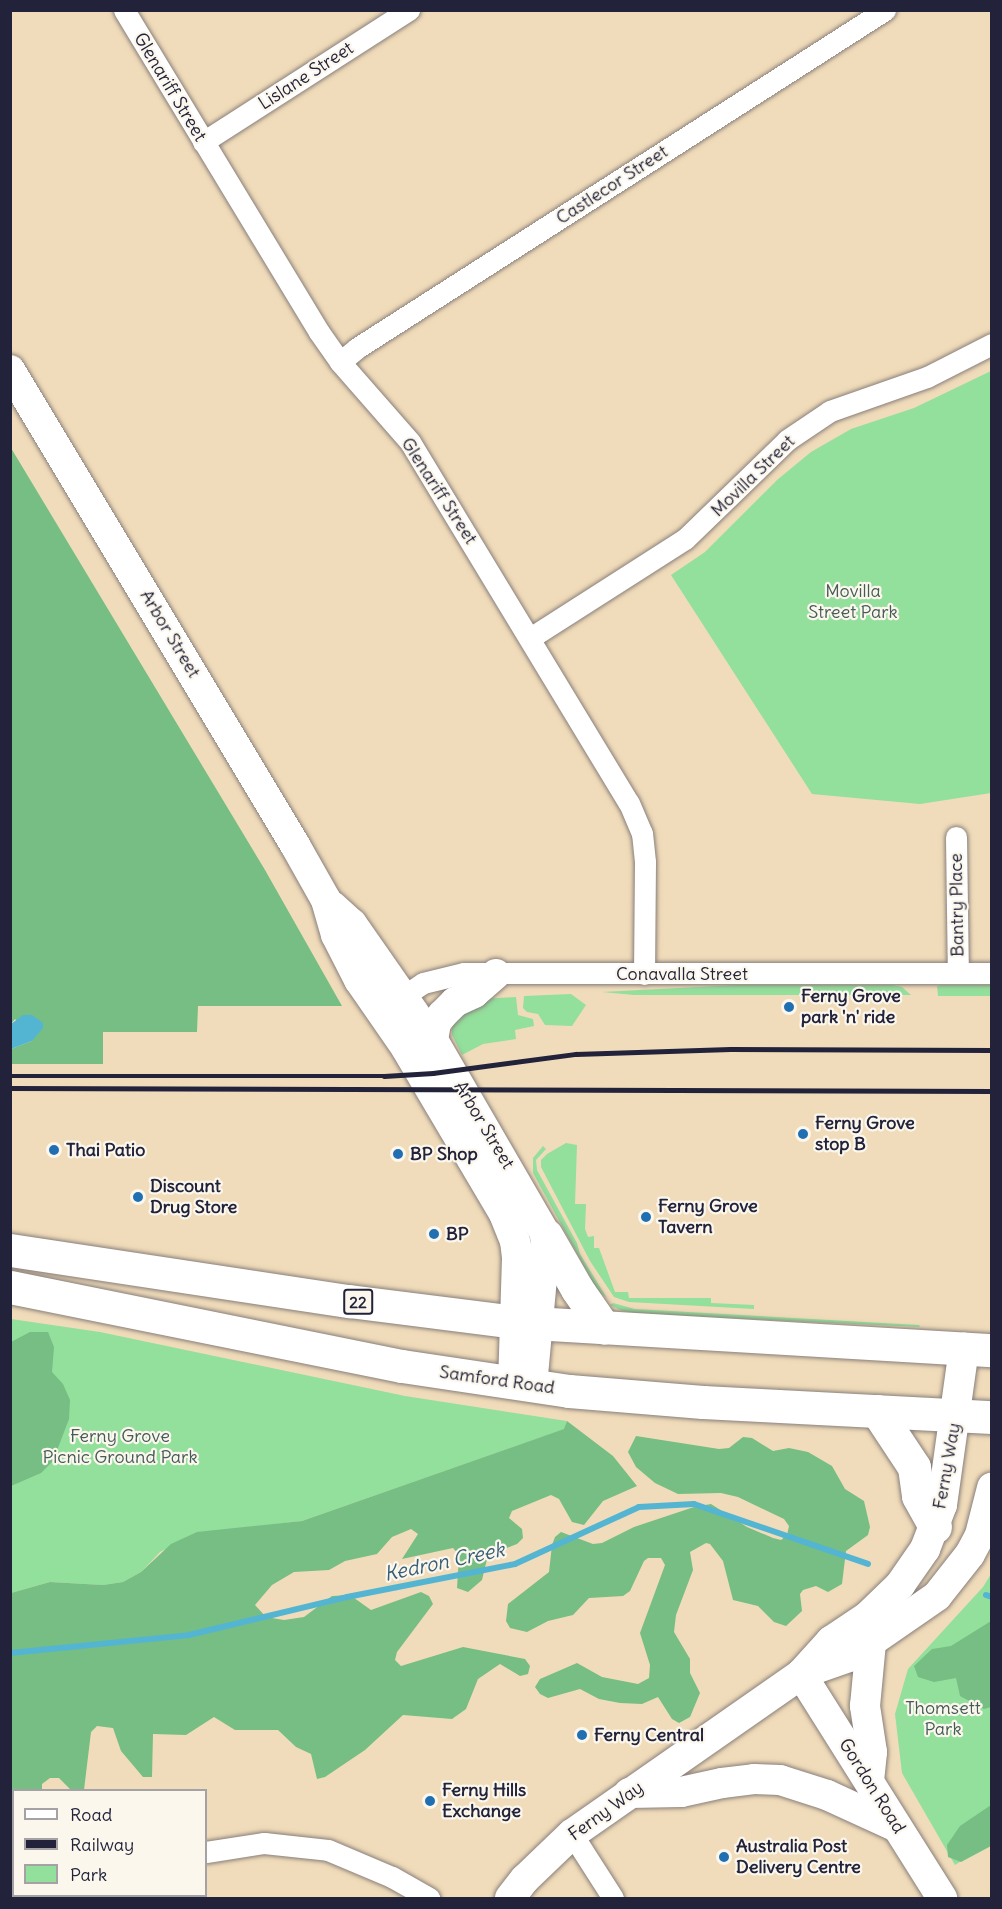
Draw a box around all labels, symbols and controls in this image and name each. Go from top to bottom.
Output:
street label: Glenariff Street [129,29,211,145]
street label: Lislane Street [255,37,357,115]
street label: Castlecor Street [552,141,672,229]
street label: Movilla Street [707,431,799,521]
street label: Glenariff Street [396,434,482,548]
park label: Movilla Street Park [808,581,898,624]
street label: Arbor Street [135,586,205,682]
street label: Bantry Place [945,853,969,957]
street label: Conavalla Street [616,963,748,985]
place label: Ferny Grove park 'n' ride [801,986,901,1028]
marker: Ferny Grove park 'n' ride [782,1000,796,1014]
street label: Arbor Street [449,1077,519,1173]
place label: Ferny Grove stop B [815,1113,915,1156]
marker: Ferny Grove stop B [796,1127,810,1141]
place label: Thai Patio [66,1139,145,1161]
marker: Thai Patio [47,1143,61,1157]
place label: BP Shop [410,1143,478,1165]
marker: BP Shop [391,1147,405,1161]
place label: Discount Drug Store [150,1176,237,1218]
marker: Discount Drug Store [131,1190,145,1204]
place label: Ferny Grove Tavern [658,1196,758,1238]
marker: Ferny Grove Tavern [639,1210,653,1224]
place label: BP [446,1223,469,1245]
marker: BP [427,1227,441,1241]
road number: 22 [343,1289,373,1315]
street label: Samford Road [438,1361,556,1399]
street label: Ferny Way [929,1421,965,1511]
park label: Ferny Grove Picnic Ground Park [42,1426,198,1468]
water label: Kedron Creek [382,1537,506,1585]
park label: Thomsett Park [905,1698,981,1740]
place label: Ferny Central [594,1724,704,1746]
marker: Ferny Central [575,1728,589,1742]
street label: Gordon Road [834,1735,910,1837]
street label: Ferny Way [564,1777,648,1845]
place label: Ferny Hills Exchange [442,1780,526,1822]
legend [12,1789,207,1897]
marker: Ferny Hills Exchange [423,1794,437,1808]
text: Road [70,1803,112,1826]
text: Railway [70,1833,134,1856]
place label: Australia Post Delivery Centre [736,1836,861,1878]
marker: Australia Post Delivery Centre [717,1850,731,1864]
text: Park [70,1863,107,1886]

